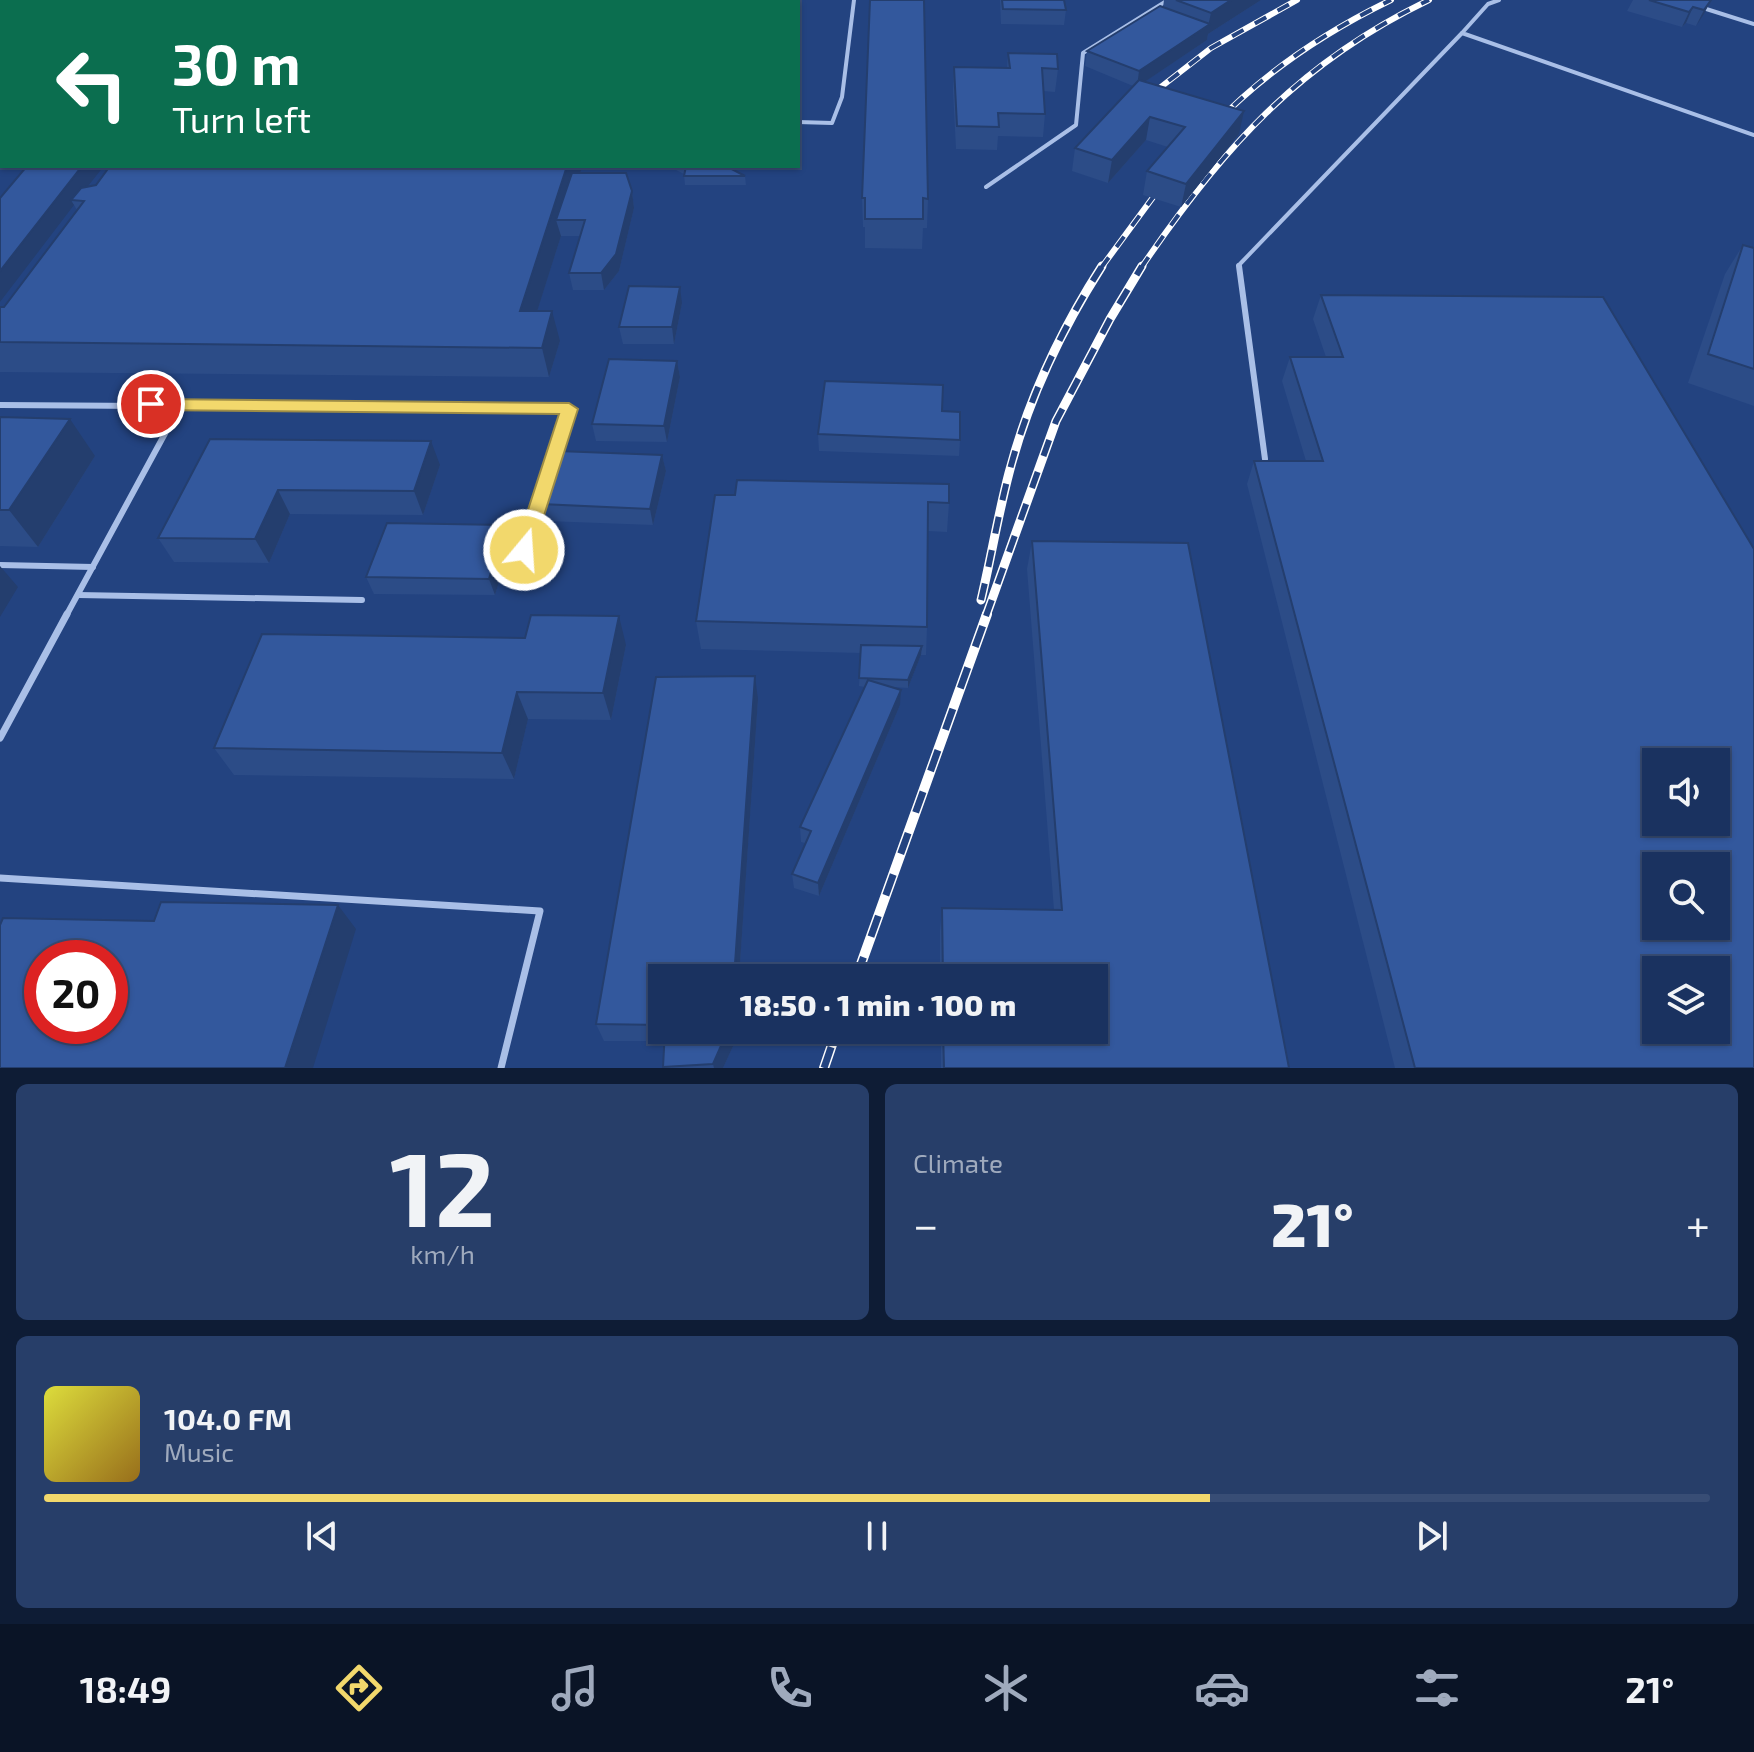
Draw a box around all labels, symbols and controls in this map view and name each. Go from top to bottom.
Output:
text: 30 m [172,29,301,96]
icon: left [40,32,144,136]
text: Turn left [172,97,311,140]
pin [117,370,185,438]
icon: arrive [129,382,173,426]
position arrow [482,508,566,592]
map controls [1642,748,1730,1044]
button: sound [1642,748,1730,836]
button: search [1642,852,1730,940]
speed limit sign: 20 [24,940,128,1044]
button: layers [1642,956,1730,1044]
text: 18:50 · 1 min · 100 m [740,986,1016,1022]
text: 12 [390,1123,495,1248]
text: Climate [913,1147,1003,1178]
text: 21° [1271,1187,1354,1259]
text: − [913,1197,939,1250]
text: + [1686,1197,1710,1250]
text: km/h [410,1238,475,1269]
text: 104.0 FM [164,1400,292,1436]
text: Music [164,1436,234,1467]
icon: previous [300,1514,344,1558]
icon: pause [855,1514,899,1558]
icon: next [1410,1514,1454,1558]
icon: directions [331,1660,387,1716]
icon: music [547,1660,603,1716]
icon: phone [762,1660,818,1716]
icon: climate [978,1660,1034,1716]
icon: car [1194,1660,1250,1716]
icon: filters [1409,1660,1465,1716]
text: 18:49 [80,1667,171,1710]
text: 21° [1625,1667,1674,1710]

